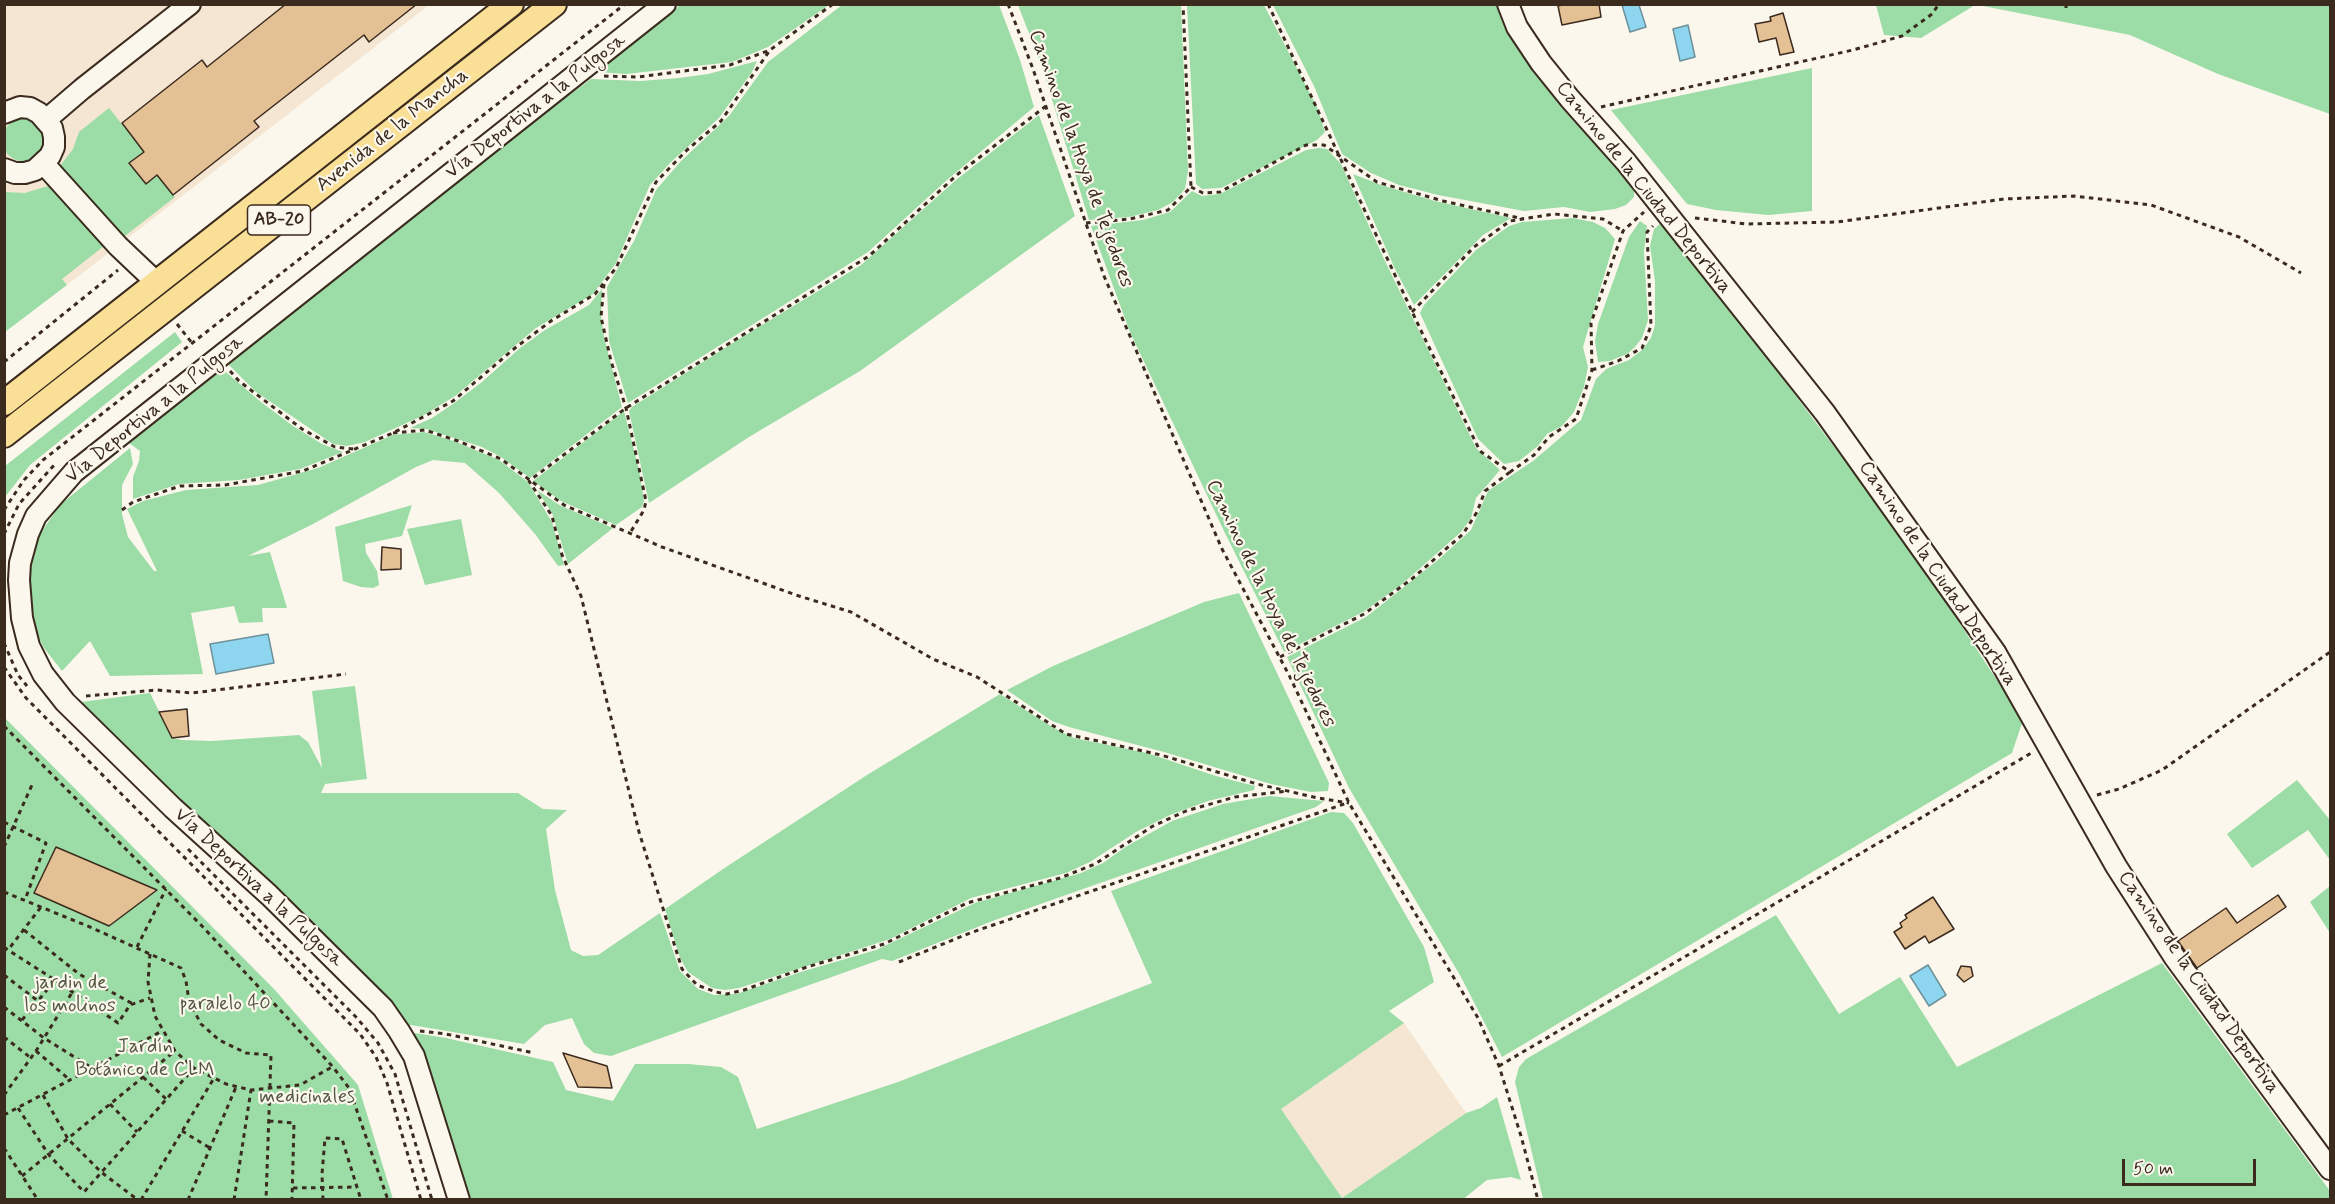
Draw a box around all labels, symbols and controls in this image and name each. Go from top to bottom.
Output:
street label: Camino de la Hoya de Tejedores [1022,27,1138,291]
street label: Vía Deportiva a la Pulgosa [441,29,631,185]
street label: Avenida de la Mancha [312,64,474,198]
street label: Camino de la Ciudad Deportiva [1550,77,1736,299]
road number: AB-20 [248,205,310,235]
street label: Vía Deportiva a la Pulgosa [61,331,249,489]
street label: Camino de la Ciudad Deportiva [1853,457,2021,691]
street label: Camino de la Hoya de Tejedores [1200,476,1340,732]
street label: Vía Deportiva a la Pulgosa [169,803,347,973]
street label: Camino de la Ciudad Deportiva [2112,867,2284,1099]
park label: jardin de los molinos [24,972,116,1019]
park label: paralelo 40 [179,993,271,1017]
park label: Jardín Botánico de CLM [75,1036,215,1083]
park label: medicinales [259,1086,355,1110]
scale bar [2125,1147,2258,1185]
text: 50 m [2133,1157,2173,1181]

